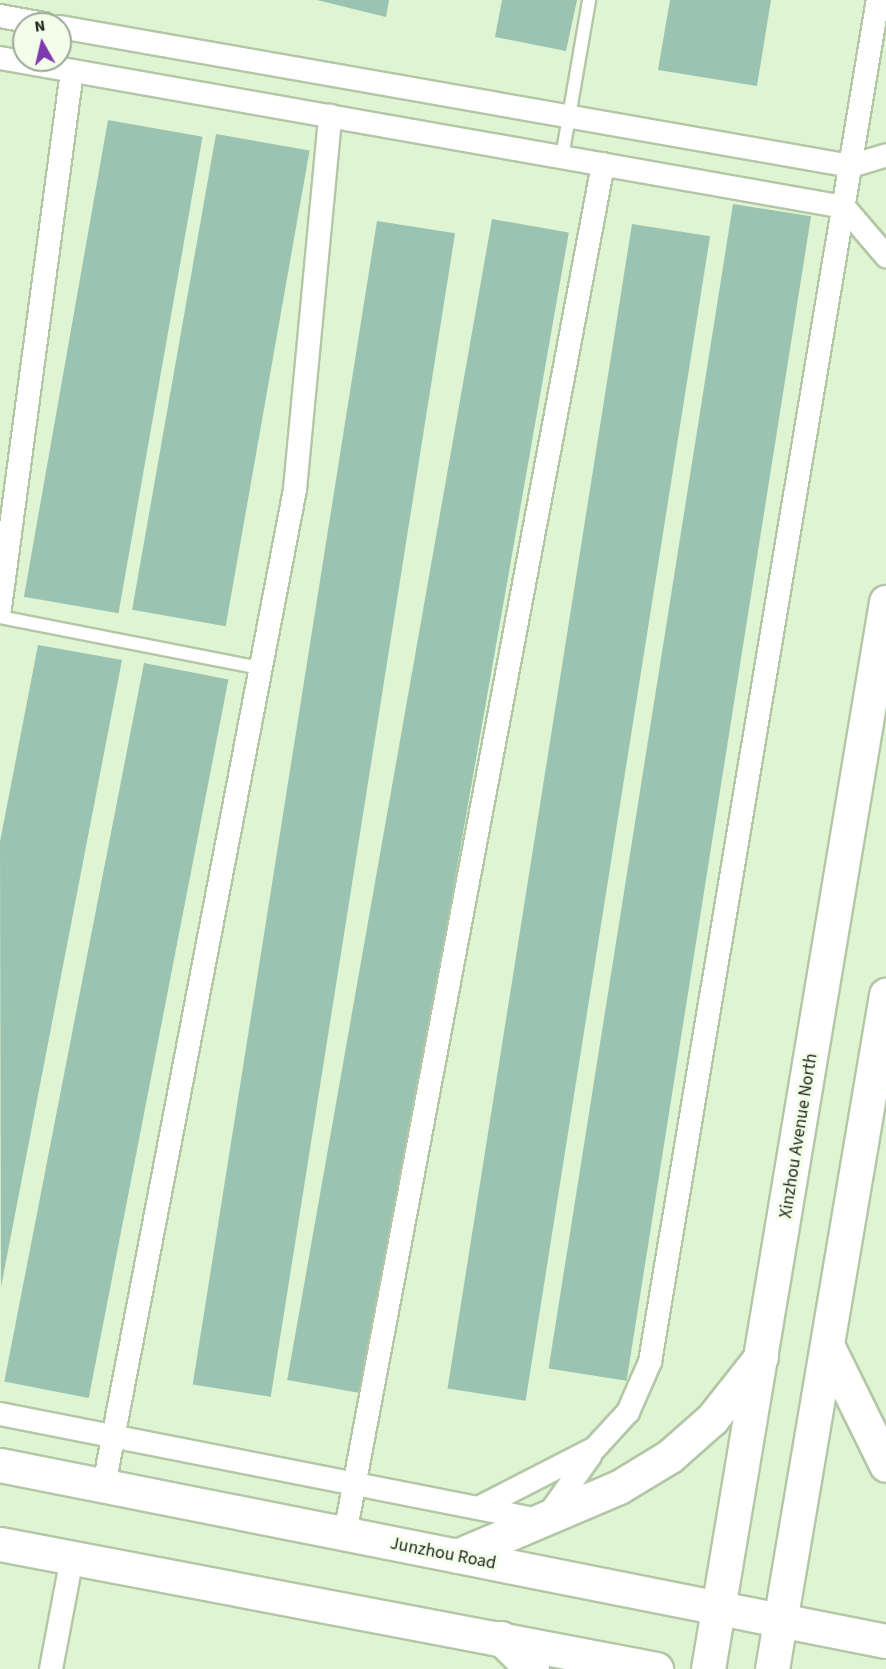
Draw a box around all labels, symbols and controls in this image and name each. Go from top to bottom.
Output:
north arrow [12,12,72,72]
text: N [33,15,47,38]
street label: Xinzhou Avenue North [775,1052,823,1220]
street label: Junzhou Road [388,1533,498,1575]

